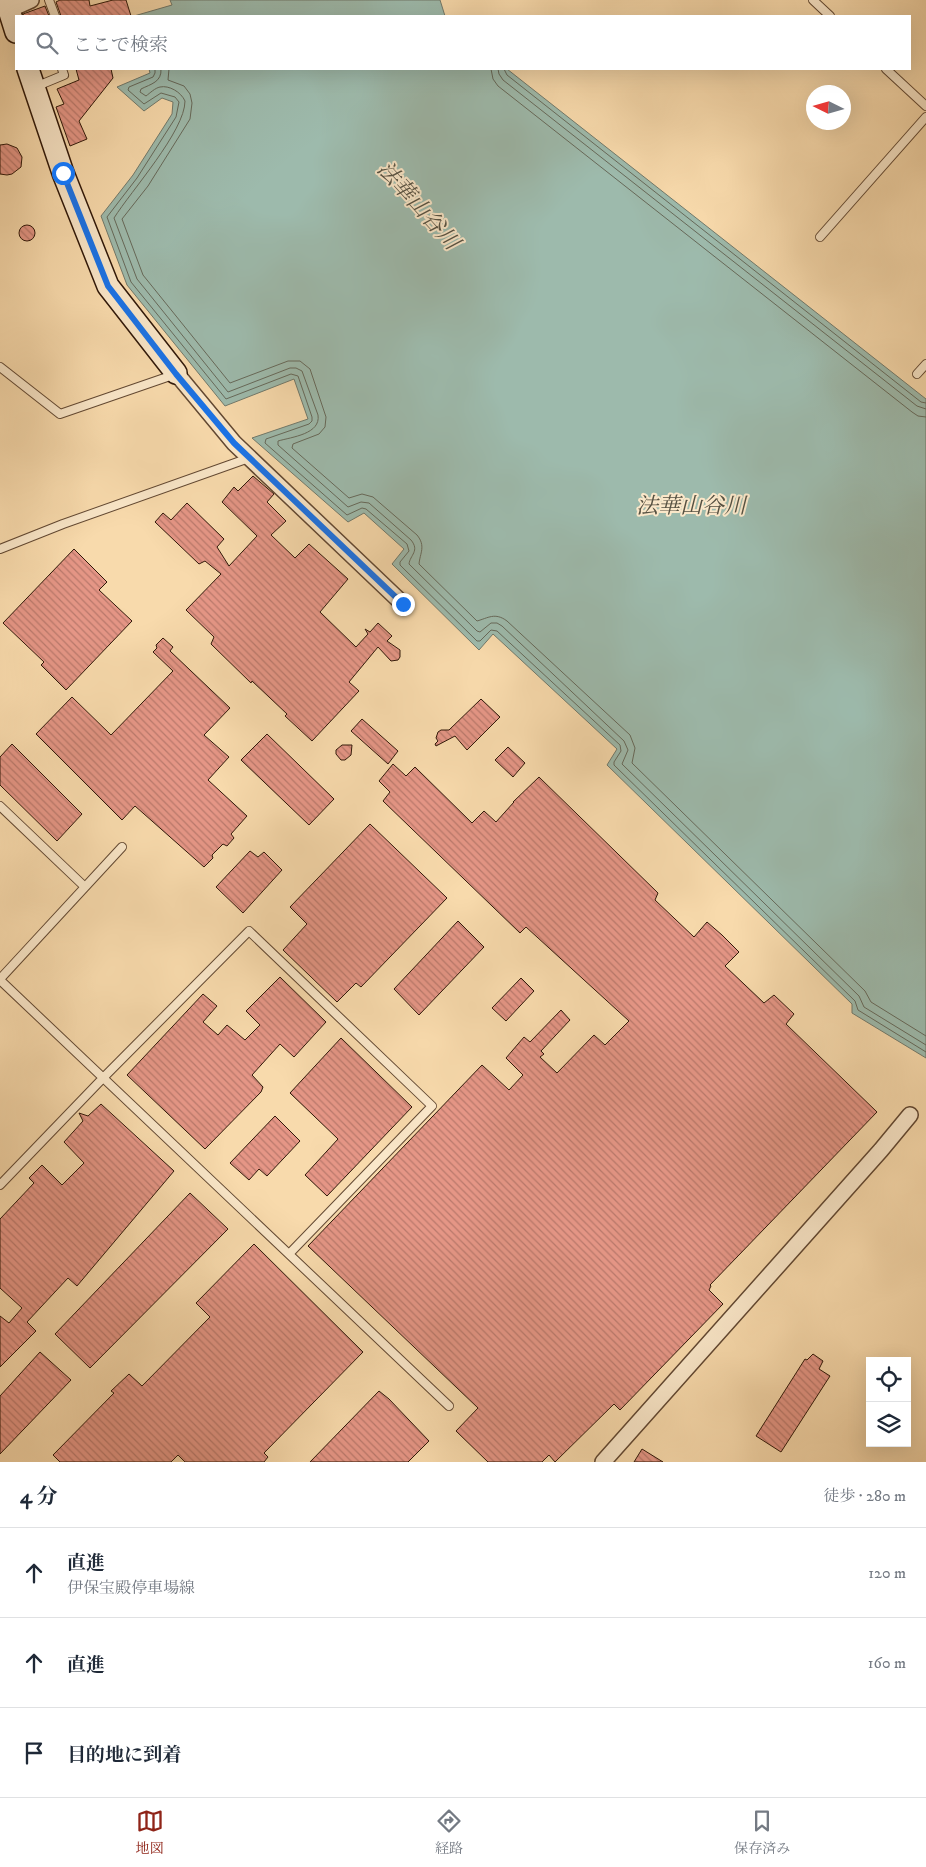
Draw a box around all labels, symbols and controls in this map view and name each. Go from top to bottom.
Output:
search box [15,15,911,70]
icon: search [33,29,61,57]
text: ここで検索 [73,34,168,57]
north arrow [806,85,851,130]
water label: 法華山谷川 [371,156,466,257]
route start [52,162,75,185]
water label: 法華山谷川 [636,493,748,520]
route end [392,593,415,616]
map controls [866,1357,911,1447]
button: locate [866,1357,911,1402]
button: layers [866,1402,911,1447]
text: 4 分 [20,1484,58,1510]
text: 徒歩 · 280 m [823,1486,906,1506]
text: 直進 [67,1552,105,1575]
icon: ahead [20,1559,48,1587]
text: 120 m [868,1563,906,1583]
text: 伊保宝殿停車場線 [67,1578,195,1598]
icon: ahead [20,1649,48,1677]
text: 160 m [868,1653,906,1673]
text: 直進 [67,1654,105,1677]
icon: arrive [20,1739,48,1767]
text: 目的地に到着 [67,1744,181,1767]
tab: 地図 [136,1807,164,1858]
tab: 経路 [435,1807,463,1858]
tab: 保存済み [734,1807,790,1858]

